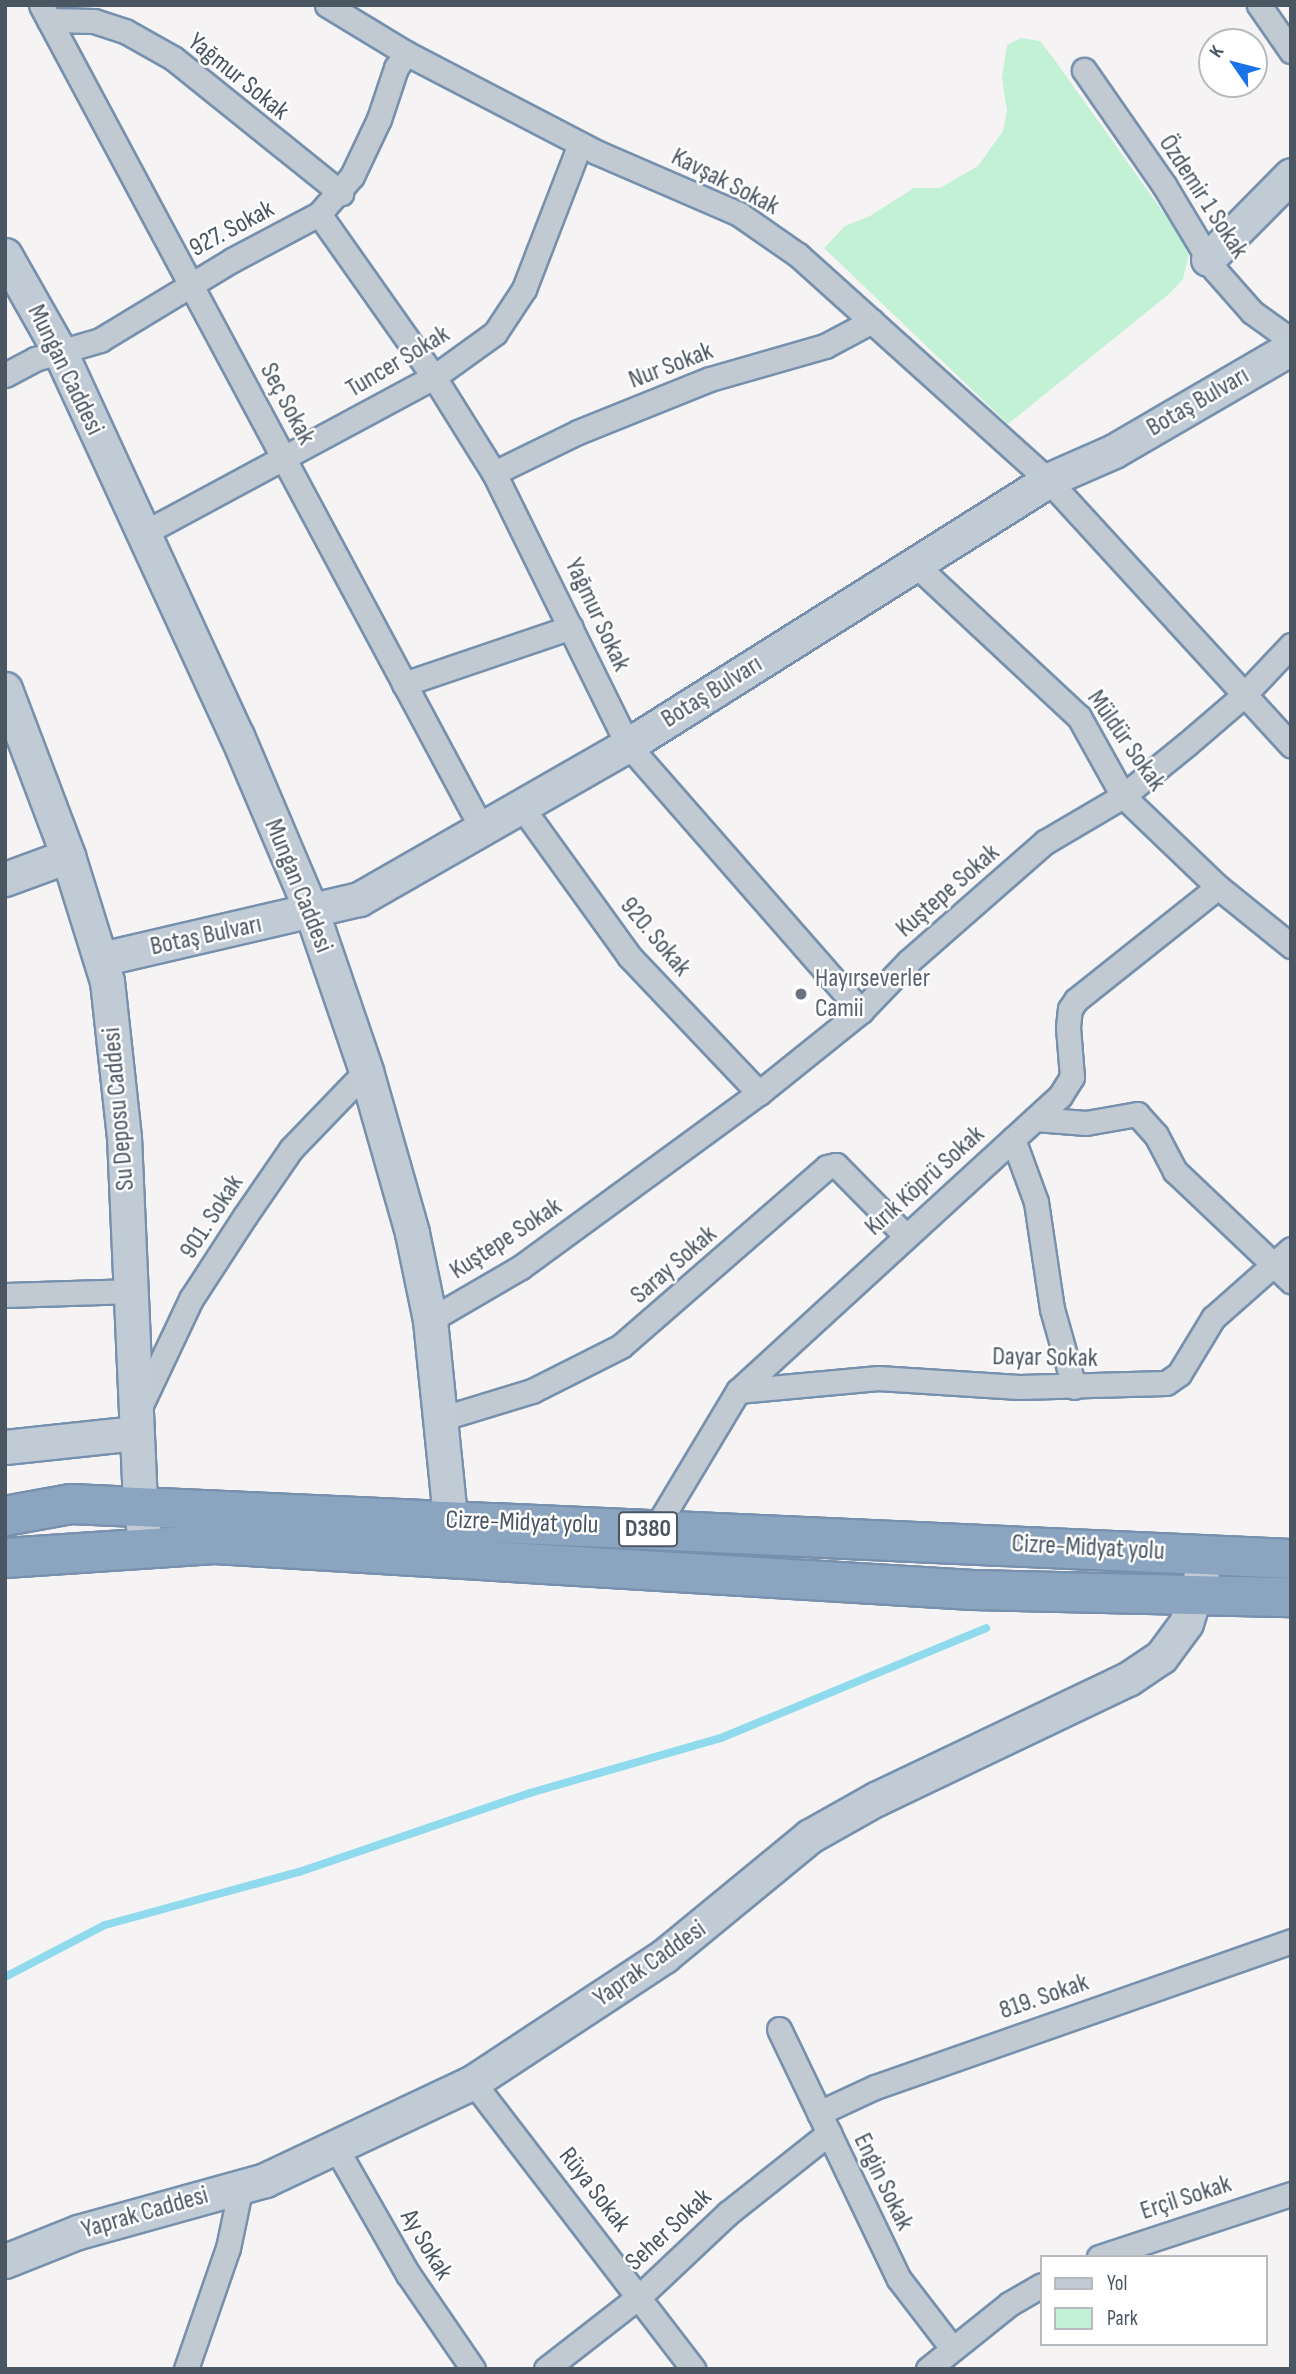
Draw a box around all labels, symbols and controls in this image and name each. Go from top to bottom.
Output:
street label: Yağmur Sokak [181,27,295,127]
north arrow [1198,28,1268,98]
text: K [1205,41,1229,62]
street label: Özdemir 1 Sokak [1151,129,1255,265]
street label: Kavşak Sokak [666,142,784,222]
street label: 927. Sokak [184,194,280,264]
street label: Mungan Caddesi [20,300,110,440]
street label: Tuncer Sokak [341,319,455,405]
street label: Nur Sokak [625,336,717,396]
street label: Seç Sokak [253,358,321,450]
street label: Botaş Bulvarı [1141,360,1255,444]
street label: Yağmur Sokak [557,554,637,676]
street label: Botaş Bulvarı [656,649,768,735]
street label: Müldür Sokak [1080,684,1172,798]
street label: Mungan Caddesi [257,815,339,957]
street label: Kuştepe Sokak [890,838,1006,944]
street label: 920. Sokak [613,891,697,983]
street label: Botaş Bulvarı [148,909,264,963]
place label: Hayırseverler Camii [815,963,930,1024]
marker: Hayırseverler Camii [793,986,809,1002]
street label: Su Deposu Caddesi [96,1026,142,1192]
street label: Kırık Köprü Sokak [859,1119,991,1243]
street label: 901. Sokak [173,1169,251,1265]
street label: Kuştepe Sokak [444,1191,568,1287]
street label: Saray Sokak [625,1219,723,1311]
street label: Dayar Sokak [992,1341,1098,1375]
street label: Cizre-Midyat yolu [445,1505,599,1541]
road number: D380 [616,1508,680,1549]
street label: Cizre-Midyat yolu [1011,1528,1165,1568]
street label: Yaprak Caddesi [588,1914,712,2014]
street label: 819. Sokak [995,1967,1093,2027]
street label: Engin Sokak [846,2128,920,2236]
street label: Rüya Sokak [551,2142,637,2238]
street label: Erçil Sokak [1137,2169,1235,2227]
street label: Yaprak Caddesi [78,2180,212,2246]
street label: Seher Sokak [619,2182,719,2278]
street label: Ay Sokak [393,2204,459,2286]
legend [1040,2255,1268,2346]
text: Yol [1107,2271,1127,2296]
text: Park [1107,2306,1138,2331]

